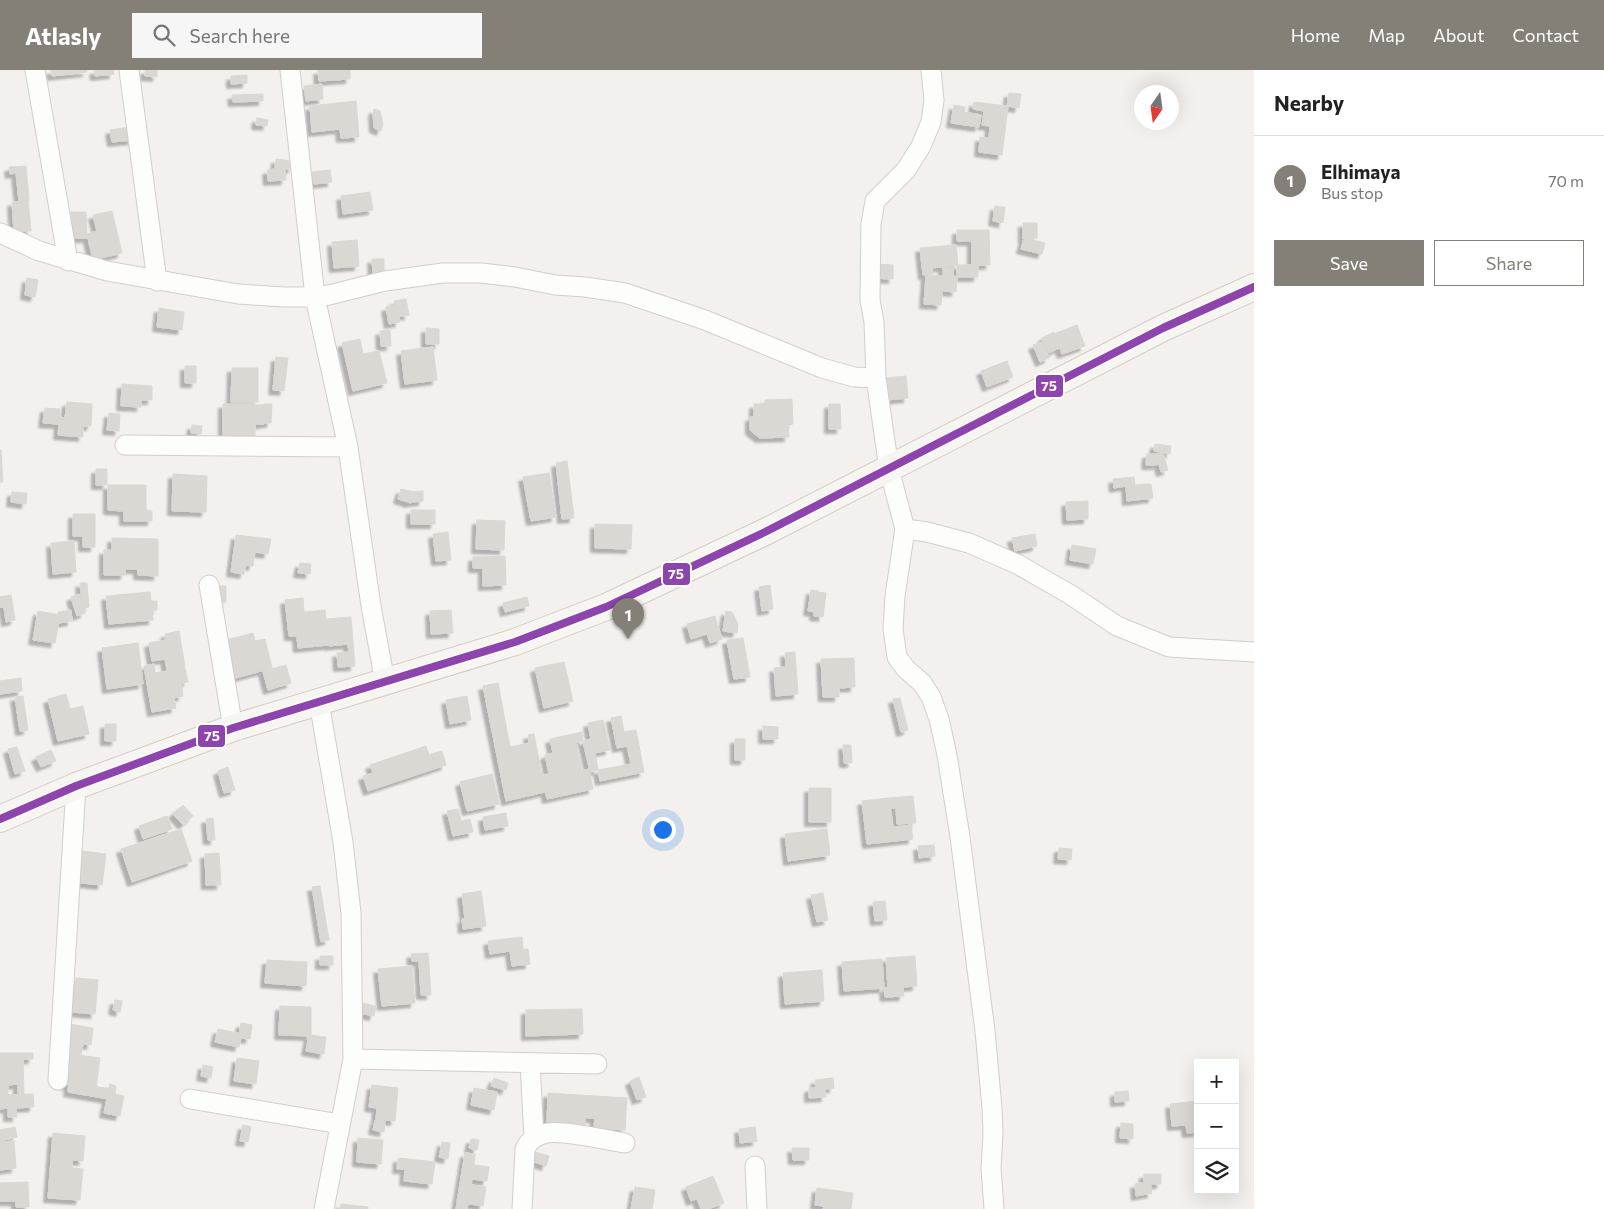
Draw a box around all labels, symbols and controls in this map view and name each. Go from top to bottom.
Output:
search box [132,13,482,58]
text: Atlasly [25,21,102,50]
icon: search [150,21,178,49]
text: Search here [190,24,290,47]
text: Home [1291,24,1340,46]
text: Map [1368,24,1405,46]
text: About [1433,24,1485,46]
text: Contact [1513,24,1579,46]
north arrow [1134,85,1179,130]
text: Nearby [1274,90,1344,115]
text: Elhimaya [1321,160,1400,183]
text: 1 [1286,171,1294,190]
text: 70 m [1548,171,1584,190]
text: Bus stop [1321,183,1383,202]
button: Save [1274,240,1424,286]
button: Share [1434,240,1584,286]
line badge: 75 [1035,374,1064,398]
text: 75 [1041,377,1057,394]
line badge: 75 [662,562,691,586]
text: 75 [668,565,684,582]
pin: 1 [612,598,644,639]
line badge: 75 [197,724,226,748]
text: 75 [204,727,220,744]
your location [650,817,676,843]
map controls [1194,1059,1239,1194]
button: + [1194,1059,1239,1104]
button: − [1194,1104,1239,1149]
button: layers [1194,1149,1239,1194]

